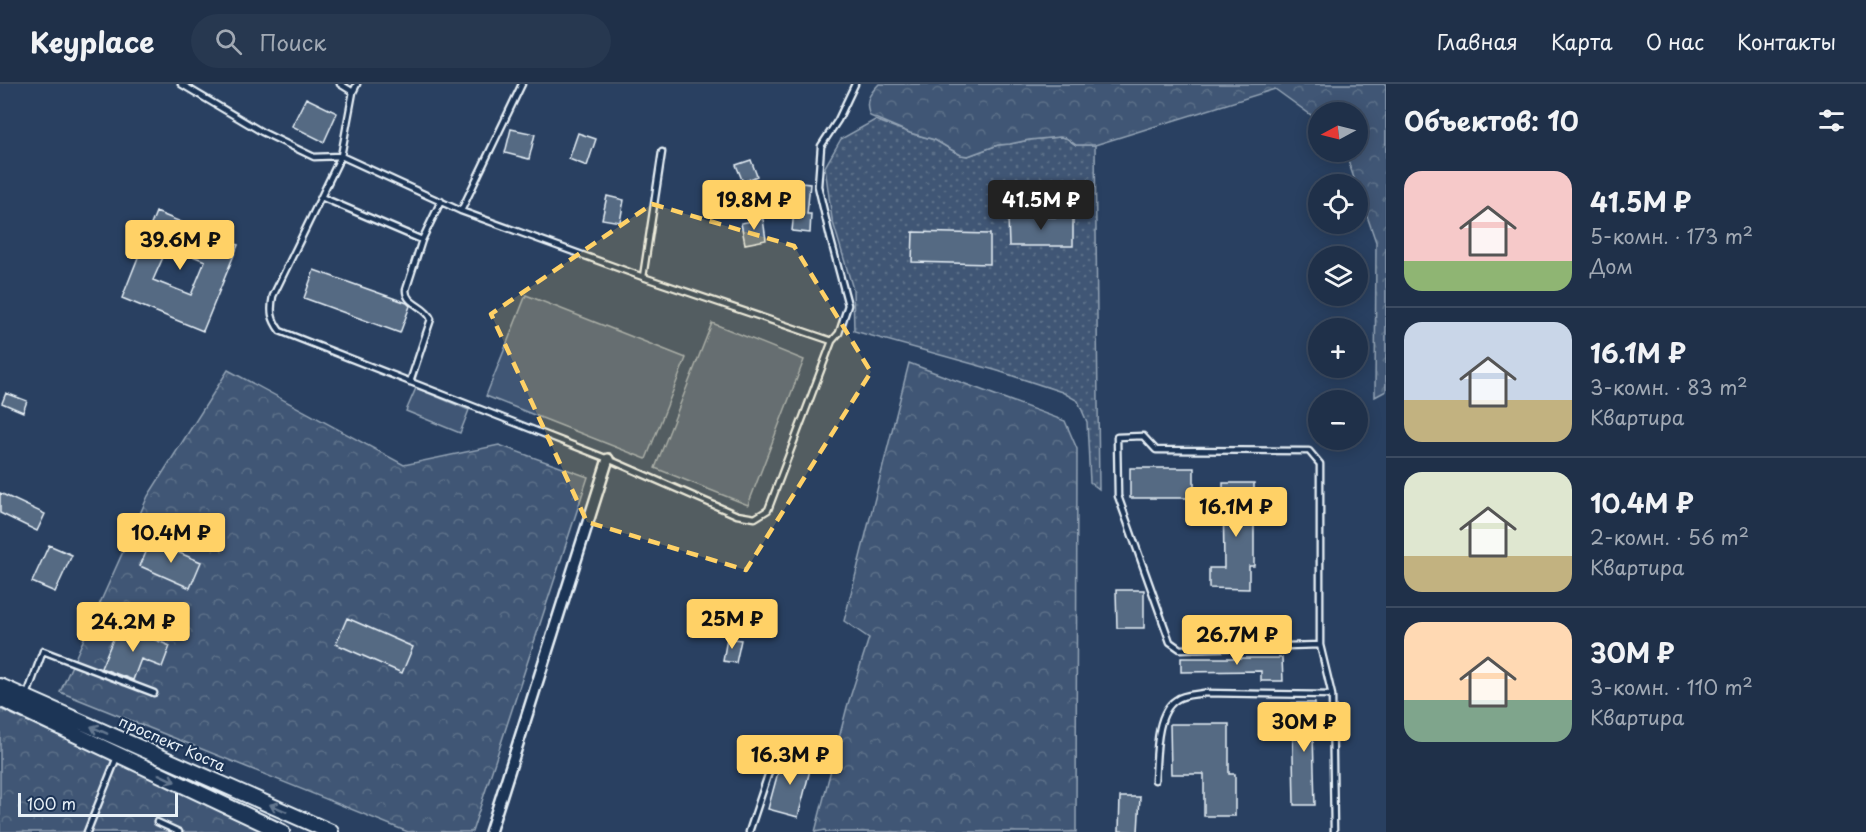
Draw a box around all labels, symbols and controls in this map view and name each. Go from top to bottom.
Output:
search box [191,14,611,68]
text: Keyplace [30,20,155,63]
icon: search [212,25,245,58]
text: Поиск [260,25,326,58]
text: Главная [1437,25,1518,57]
text: Карта [1551,25,1613,57]
text: О нас [1646,25,1704,57]
text: Контакты [1737,25,1836,57]
text: Объектов: 10 [1404,101,1579,140]
north arrow [1308,102,1368,162]
map controls [1308,102,1368,450]
icon: filters [1815,104,1848,137]
button: locate [1308,174,1368,234]
pin: 19.8M ₽ [699,180,809,231]
pin: 41.5M ₽ [986,180,1096,231]
text: 41.5M ₽ [1590,182,1691,221]
text: 19.8M ₽ [716,184,792,214]
text: 41.5M ₽ [1002,184,1080,214]
icon: home [1452,195,1524,267]
pin: 39.6M ₽ [125,220,235,271]
text: 5-комн. · 173 m² [1590,221,1753,251]
text: 39.6M ₽ [139,224,221,254]
button: layers [1308,246,1368,306]
text: Дом [1590,251,1633,281]
button: + [1308,318,1368,378]
text: 16.1M ₽ [1590,333,1686,372]
icon: home [1452,346,1524,418]
text: 3-комн. · 83 m² [1590,372,1748,402]
button: − [1308,390,1368,450]
text: Квартира [1590,402,1684,432]
text: 10.4M ₽ [1590,483,1694,522]
pin: 16.1M ₽ [1181,487,1291,538]
text: 16.1M ₽ [1199,491,1273,521]
icon: home [1452,496,1524,568]
pin: 10.4M ₽ [116,513,226,564]
text: 10.4M ₽ [131,517,211,547]
text: 2-комн. · 56 m² [1590,522,1749,552]
text: Квартира [1590,552,1684,582]
pin: 25M ₽ [690,599,774,650]
pin: 24.2M ₽ [78,602,188,653]
text: 25M ₽ [701,603,763,633]
text: 24.2M ₽ [91,606,175,636]
pin: 26.7M ₽ [1182,615,1292,666]
text: 26.7M ₽ [1196,619,1278,649]
text: 30M ₽ [1590,633,1675,672]
icon: home [1452,646,1524,718]
text: 3-комн. · 110 m² [1590,672,1753,702]
pin: 30M ₽ [1262,702,1346,753]
text: Квартира [1590,702,1684,732]
text: 30M ₽ [1271,706,1337,736]
street label: проспект Коста [116,709,230,777]
one-way arrow [91,723,109,735]
pin: 16.3M ₽ [735,735,845,786]
text: 16.3M ₽ [751,739,829,769]
one-way arrow [157,773,175,785]
scale bar [18,790,178,818]
text: 100 m [27,791,76,815]
one-way arrow [269,802,287,814]

